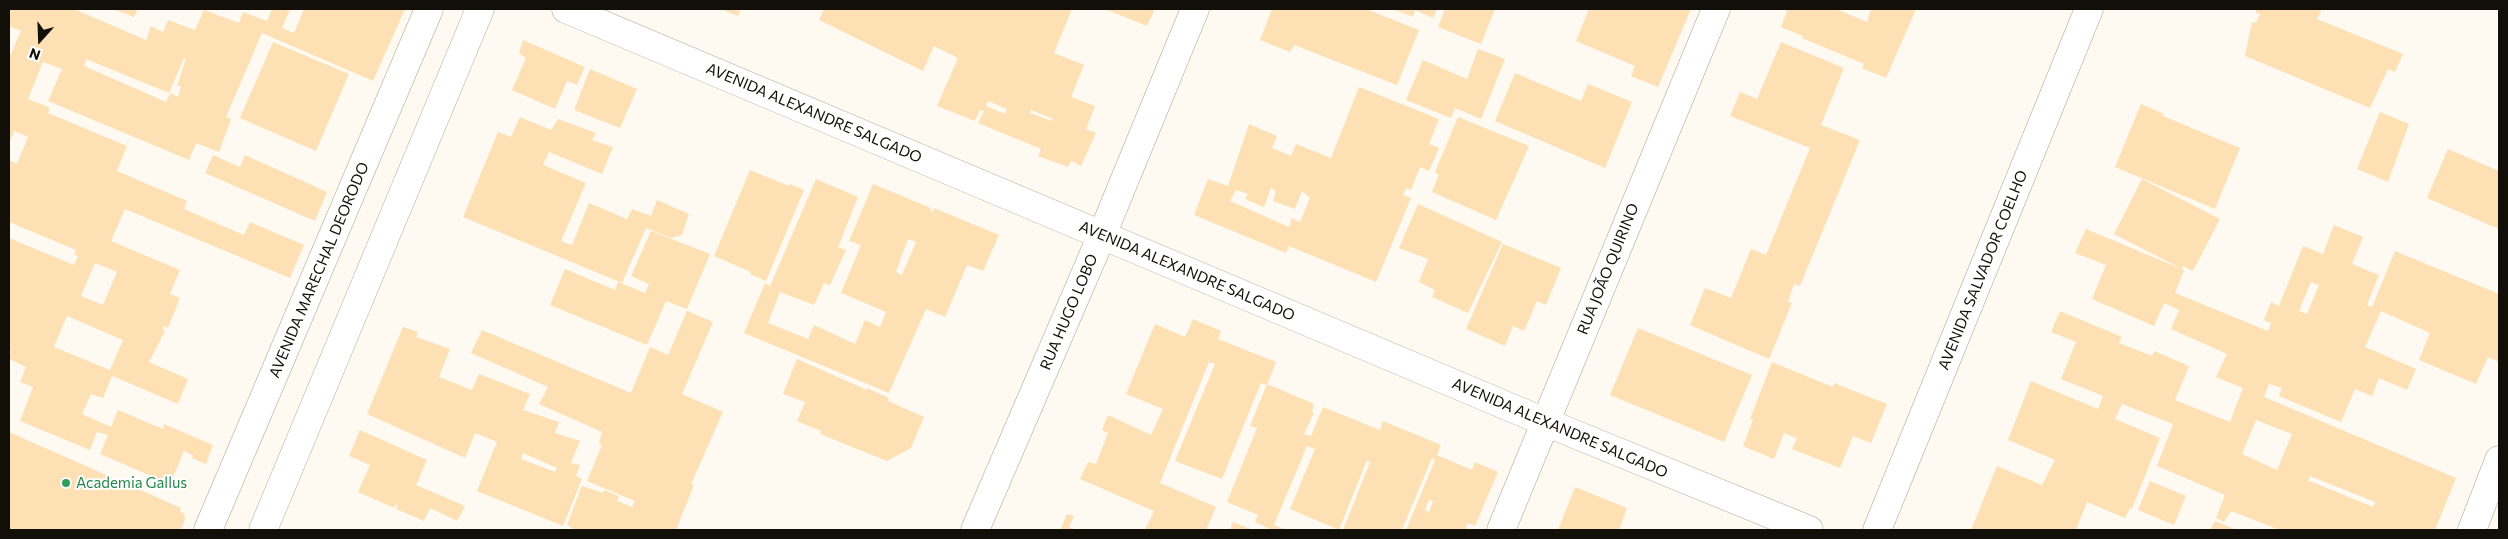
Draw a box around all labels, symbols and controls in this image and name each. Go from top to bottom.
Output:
north arrow [15,15,65,65]
text: N [27,45,43,64]
street label: AVENIDA ALEXANDRE SALGADO [704,59,924,167]
street label: AVENIDA MARECHAL DEORODO [265,160,373,380]
street label: AVENIDA SALVADOR COELHO [1935,168,2031,372]
street label: RUA JOÃO QUIRINO [1573,201,1643,337]
street label: AVENIDA ALEXANDRE SALGADO [1077,217,1297,325]
street label: RUA HUGO LOBO [1036,251,1102,373]
street label: AVENIDA ALEXANDRE SALGADO [1450,374,1670,482]
place label: Academia Gallus [76,474,187,492]
marker: Academia Gallus [60,477,72,489]

